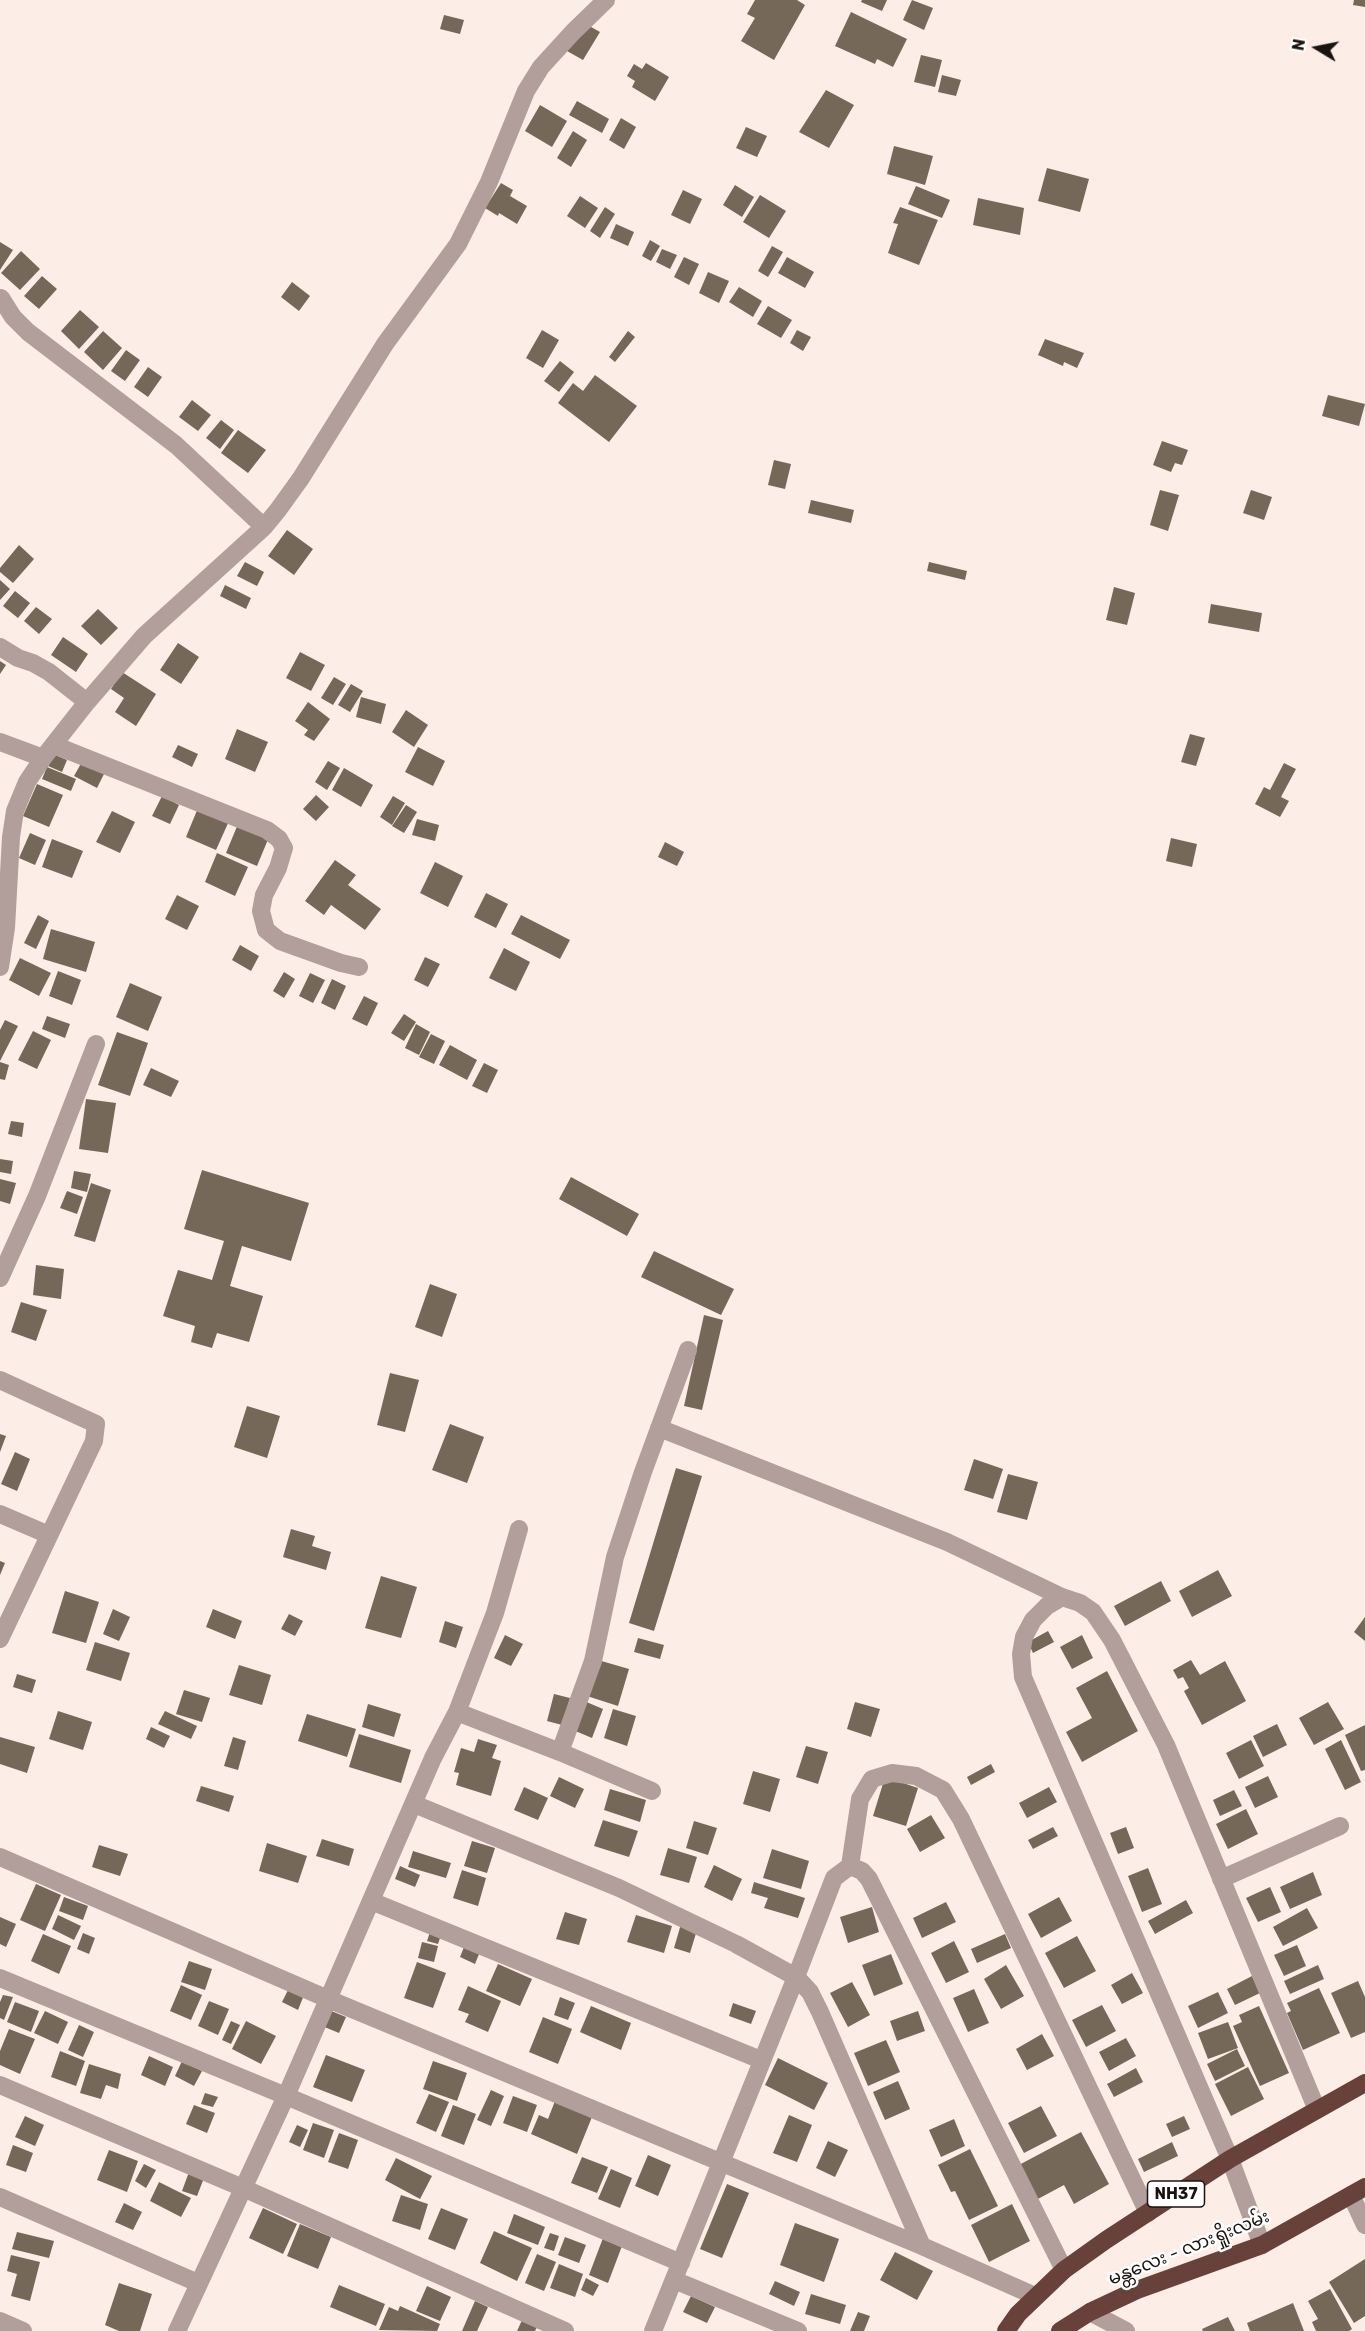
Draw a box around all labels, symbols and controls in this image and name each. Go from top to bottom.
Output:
north arrow [1287,18,1347,78]
text: N [1288,37,1309,52]
road number: NH37 [1148,2181,1204,2207]
street label: မန္တလေး - လားရှိုးလမ်း [1105,2206,1273,2290]

